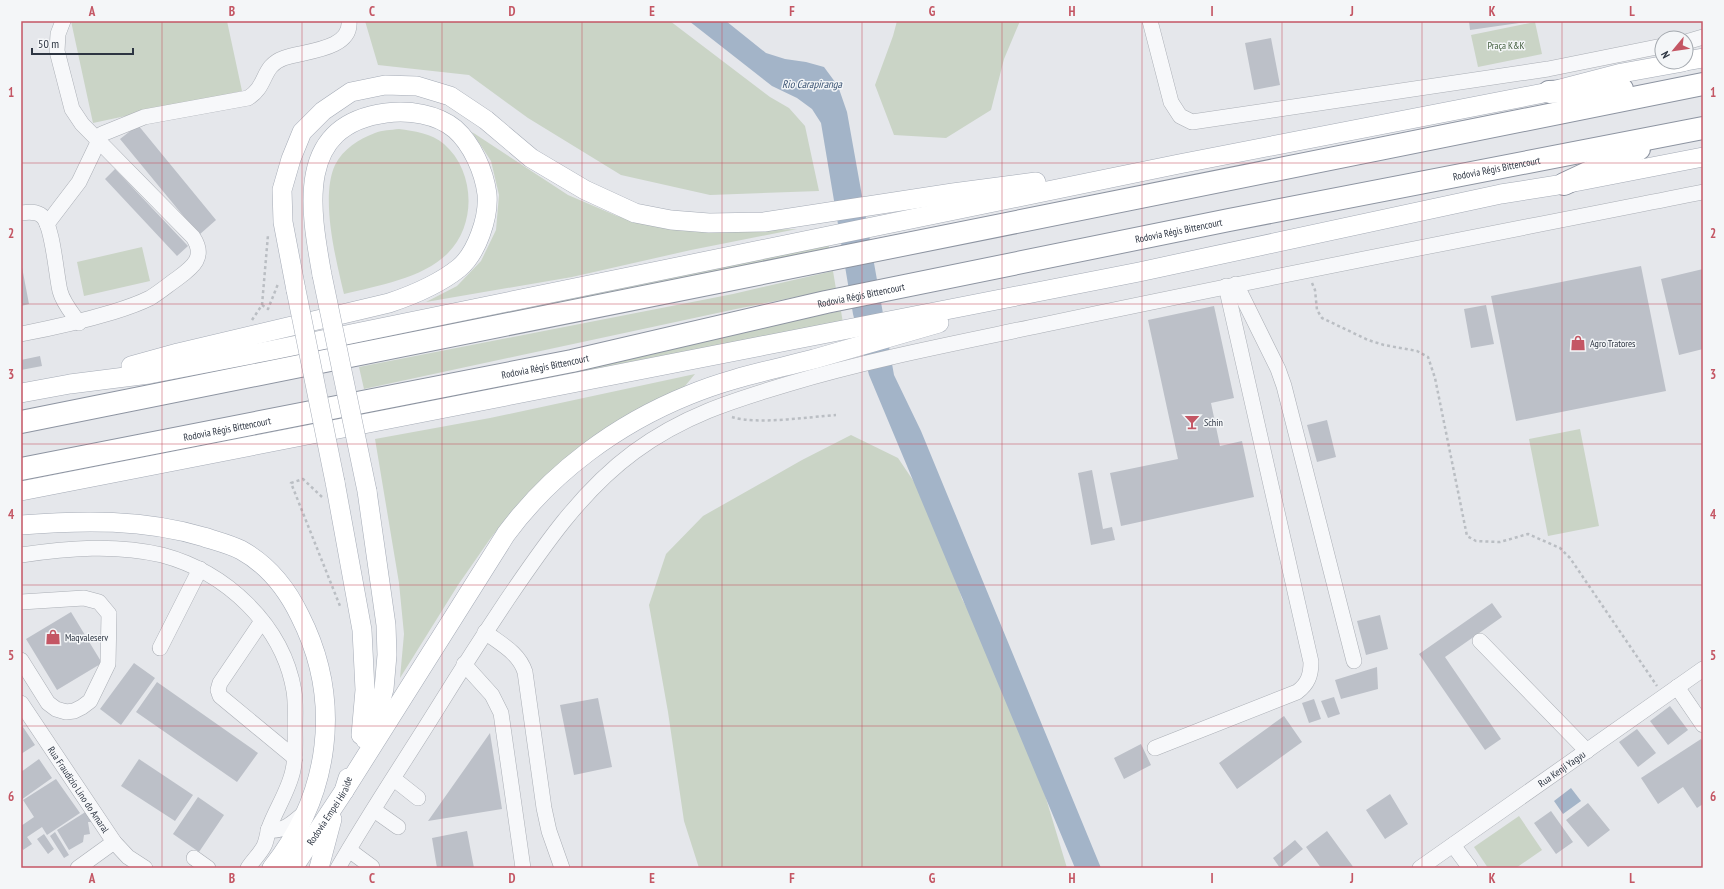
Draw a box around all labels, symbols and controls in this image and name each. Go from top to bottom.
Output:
text: A [88,3,96,20]
text: B [229,3,235,20]
text: C [369,3,375,20]
text: D [509,3,516,20]
text: E [649,3,655,20]
text: F [789,3,795,20]
text: G [929,3,936,20]
text: H [1069,3,1076,20]
text: I [1210,3,1214,20]
text: J [1349,3,1354,20]
text: K [1489,3,1496,20]
text: L [1629,3,1635,20]
scale bar [32,30,133,56]
north arrow [1654,30,1694,70]
text: 50 m [38,36,59,51]
park label: Praça K&K [1487,39,1525,52]
text: N [1658,49,1673,61]
water label: Rio Carapiranga [782,77,843,91]
text: 1 [8,84,14,101]
text: 1 [1710,84,1716,101]
street label: Rodovia Régis Bittencourt [1452,154,1542,183]
street label: Rodovia Régis Bittencourt [1134,216,1224,246]
text: 2 [8,225,14,242]
text: 2 [1710,225,1716,242]
street label: Rodovia Régis Bittencourt [816,280,906,311]
shop icon: Agro Tratores [1569,334,1587,352]
place label: Agro Tratores [1590,337,1636,350]
street label: Rodovia Régis Bittencourt [500,351,590,382]
text: 3 [8,366,14,383]
text: 3 [1710,366,1716,383]
bar icon: Schin [1183,413,1201,431]
street label: Rodovia Régis Bittencourt [182,414,272,444]
place label: Schin [1204,416,1223,429]
text: 4 [8,506,15,523]
text: 4 [1710,506,1717,523]
shop icon: Maqvaleserv [44,628,62,646]
place label: Maqvaleserv [65,631,108,644]
text: 5 [8,647,14,664]
text: 5 [1710,647,1716,664]
street label: Rua Fraudizio Lino do Amaral [45,744,112,836]
street label: Rua Kenji Yagyu [1536,748,1588,790]
street label: Rodovia Empei Hiraide [304,775,355,848]
text: 6 [8,788,14,805]
text: 6 [1710,788,1716,805]
text: A [88,870,96,887]
text: B [229,870,235,887]
text: C [369,870,375,887]
text: D [509,870,516,887]
text: E [649,870,655,887]
text: F [789,870,795,887]
text: G [929,870,936,887]
text: H [1069,870,1076,887]
text: I [1210,870,1214,887]
text: J [1349,870,1354,887]
text: K [1489,870,1496,887]
text: L [1629,870,1635,887]

